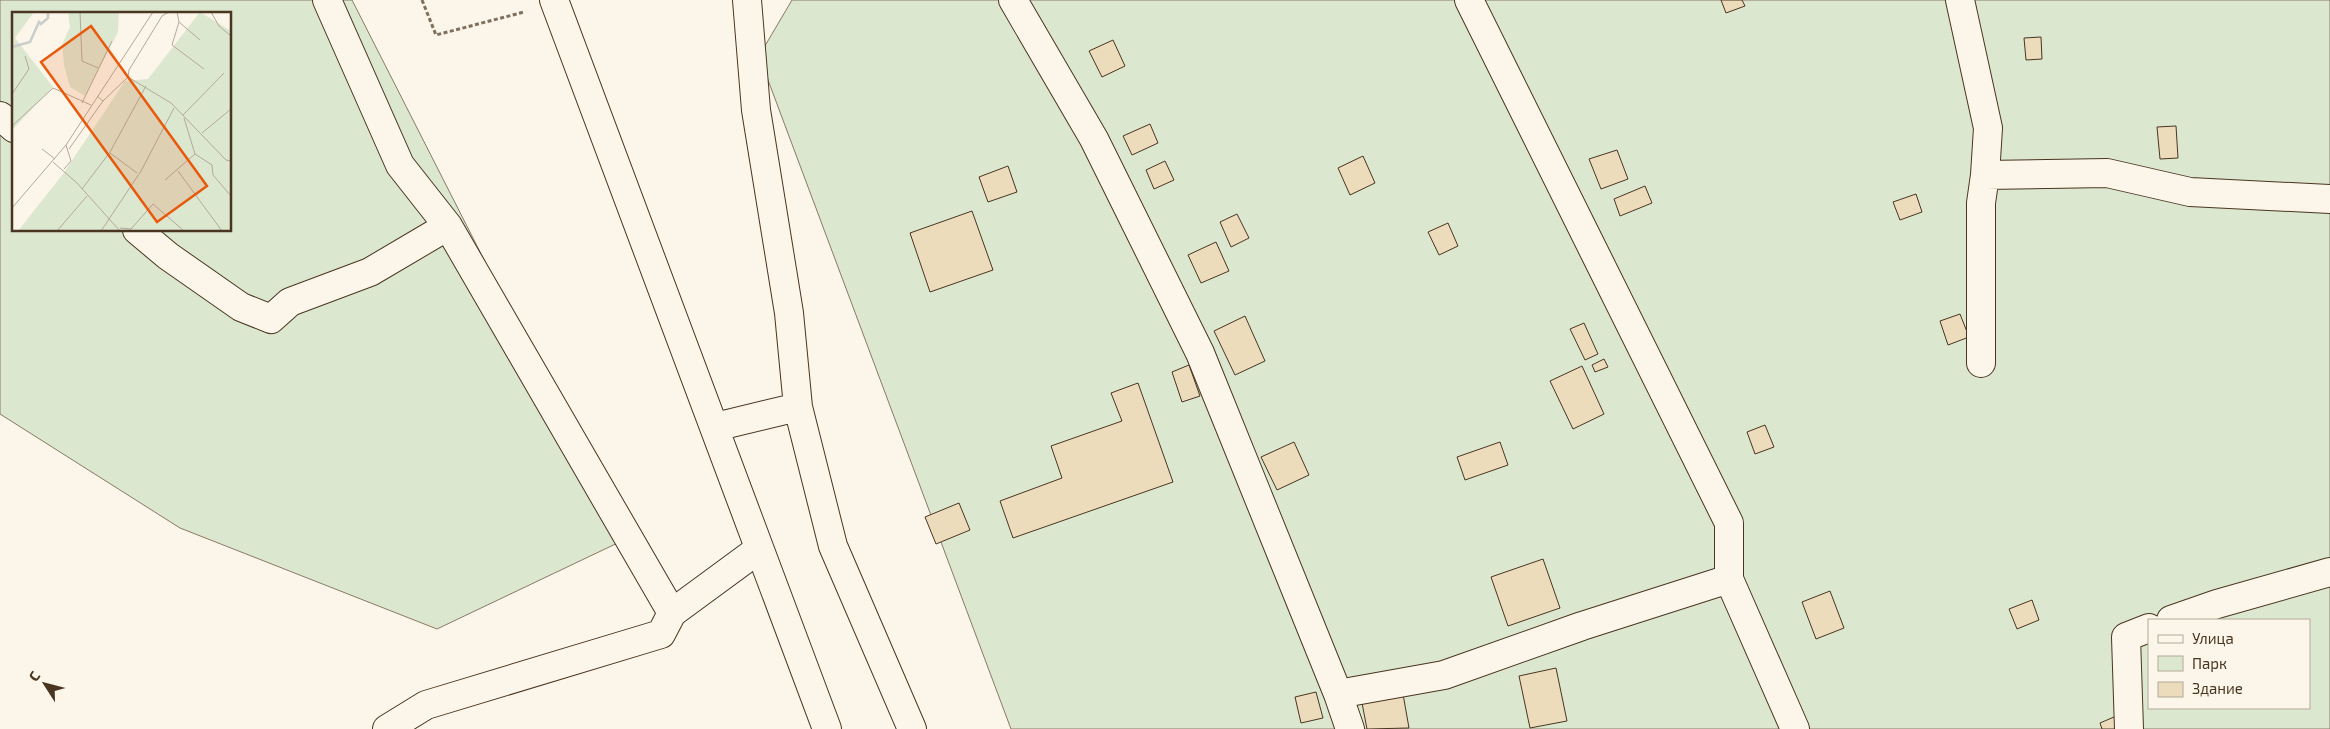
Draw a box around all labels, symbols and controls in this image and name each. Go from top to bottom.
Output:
inset map [12,12,231,231]
legend [2148,619,2310,709]
text: Улица [2192,629,2234,647]
text: Парк [2192,654,2227,672]
north arrow [20,659,70,709]
text: С [25,668,43,684]
text: Здание [2192,679,2243,697]

